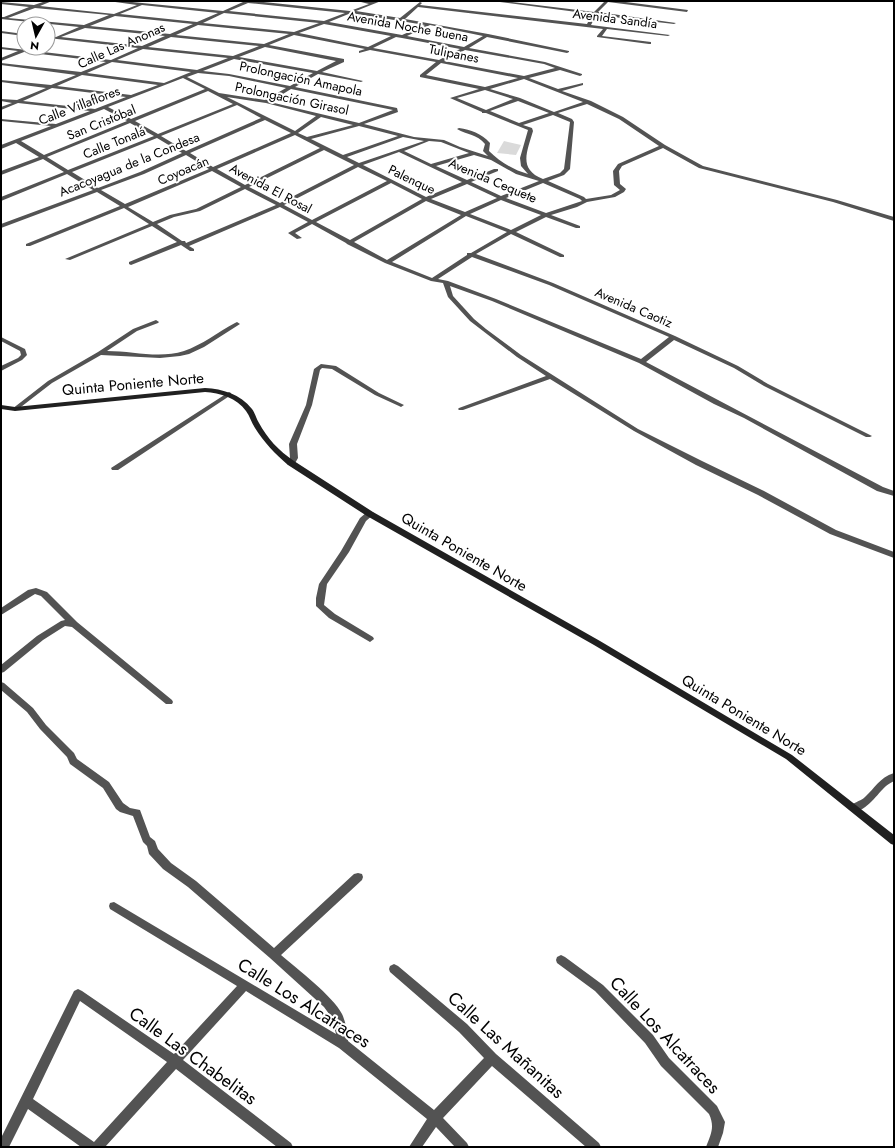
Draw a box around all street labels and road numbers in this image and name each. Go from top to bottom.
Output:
street label: Avenida Sandía [572,4,658,33]
street label: Avenida Noche Buena [346,6,470,46]
street label: Calle Las Anonas [74,18,168,73]
street label: Tulipanes [427,39,481,68]
street label: Prolongación Amapola [238,56,364,101]
street label: Prolongación Girasol [233,77,350,120]
street label: Calle Villaflores [36,81,123,130]
street label: San Cristóbal [64,100,139,145]
street label: Calle Tonalá [80,121,148,164]
street label: Acacoyagua de la Condesa [56,128,202,201]
street label: Coyoacán [155,151,212,190]
street label: Avenida Cequete [446,153,540,208]
street label: Avenida El Rosal [226,159,315,218]
street label: Palenque [385,160,439,199]
street label: Avenida Caotiz [592,283,676,332]
street label: Quinta Poniente Norte [61,367,205,401]
street label: Quinta Poniente Norte [397,507,531,597]
street label: Quinta Poniente Norte [677,669,811,761]
street label: Calle Los Alcatraces [233,952,375,1054]
street label: Calle Los Alcatraces [604,971,726,1099]
street label: Calle Las Mañanitas [442,985,570,1105]
street label: Calle Las Chabelitas [124,1001,262,1111]

